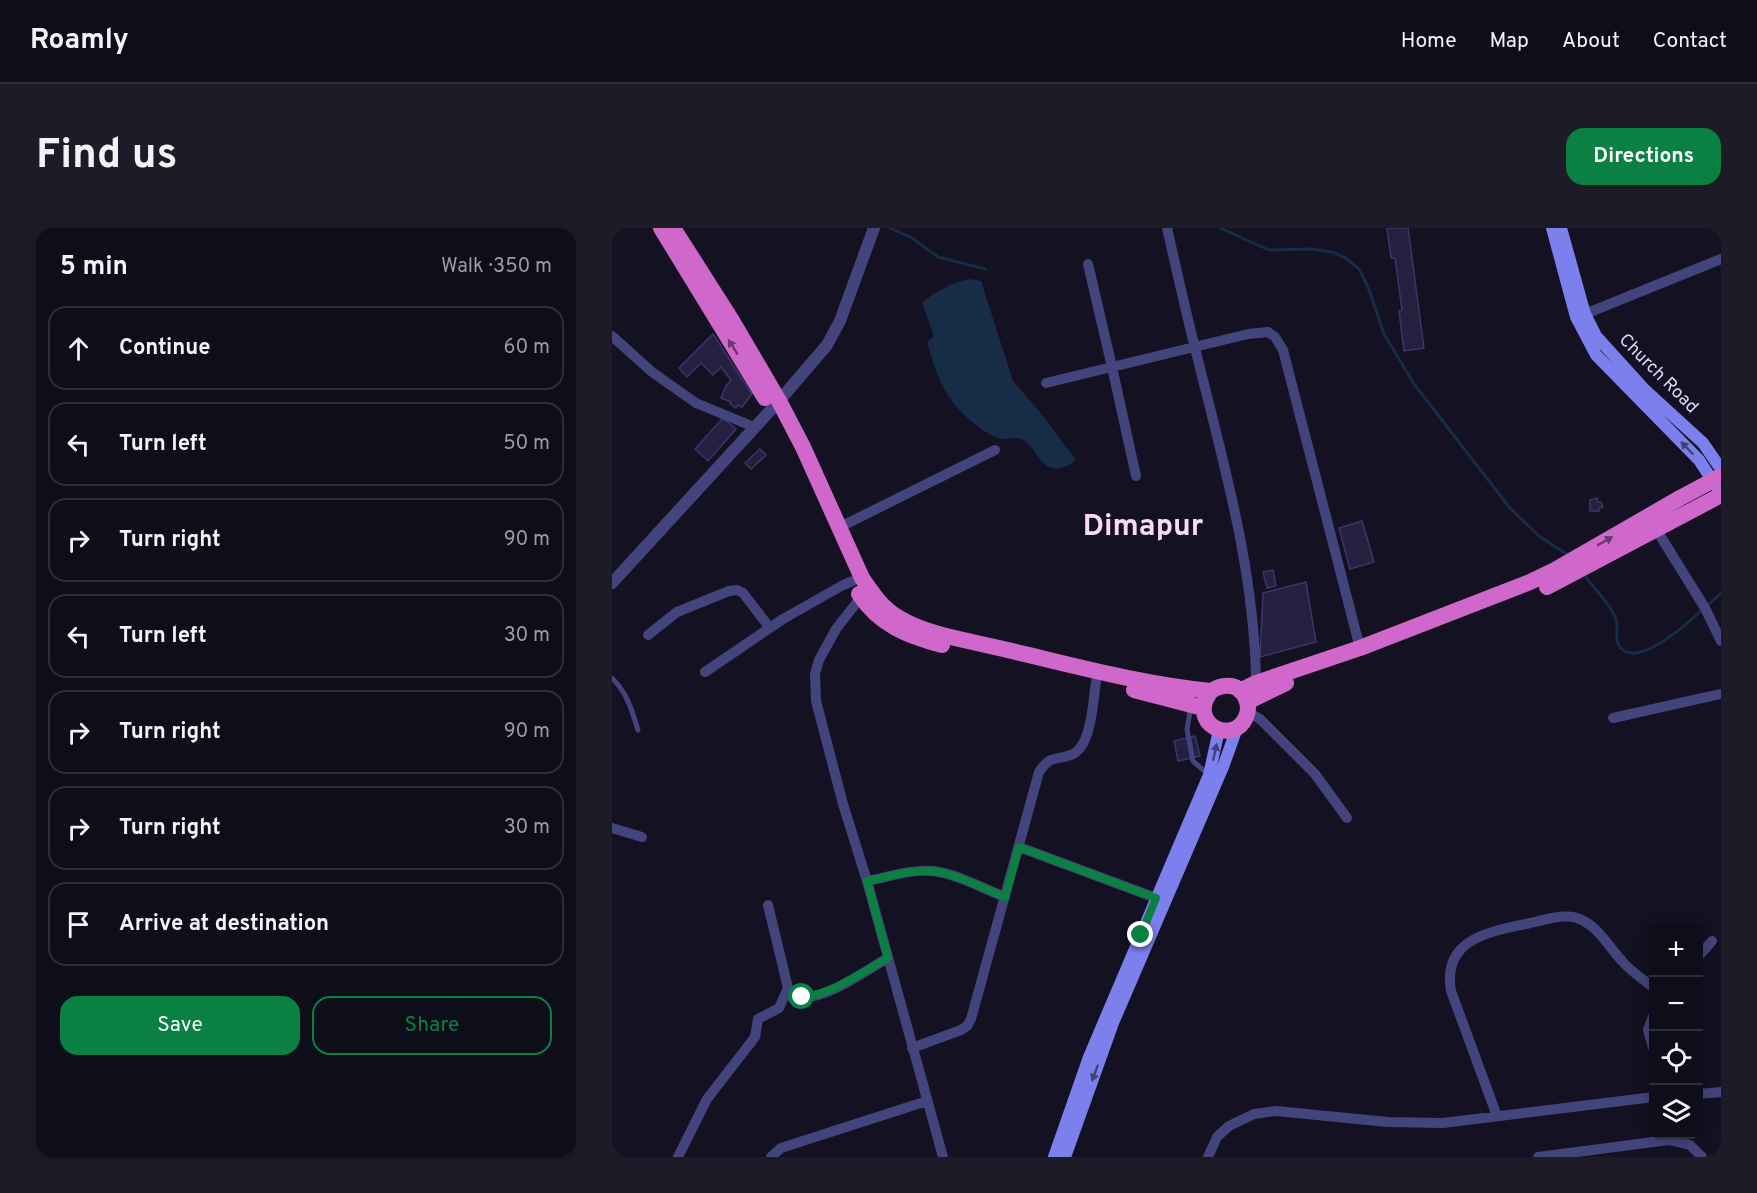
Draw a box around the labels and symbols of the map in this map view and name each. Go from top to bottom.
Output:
street label: Church Road [1613,329,1703,419]
one-way arrow [727,339,738,355]
one-way arrow [1680,440,1694,455]
district label: Dimapur [1083,509,1204,546]
one-way arrow [1597,536,1613,547]
one-way arrow [1211,742,1220,761]
route end [1127,921,1153,947]
route start [788,983,814,1009]
one-way arrow [1089,1064,1099,1082]

